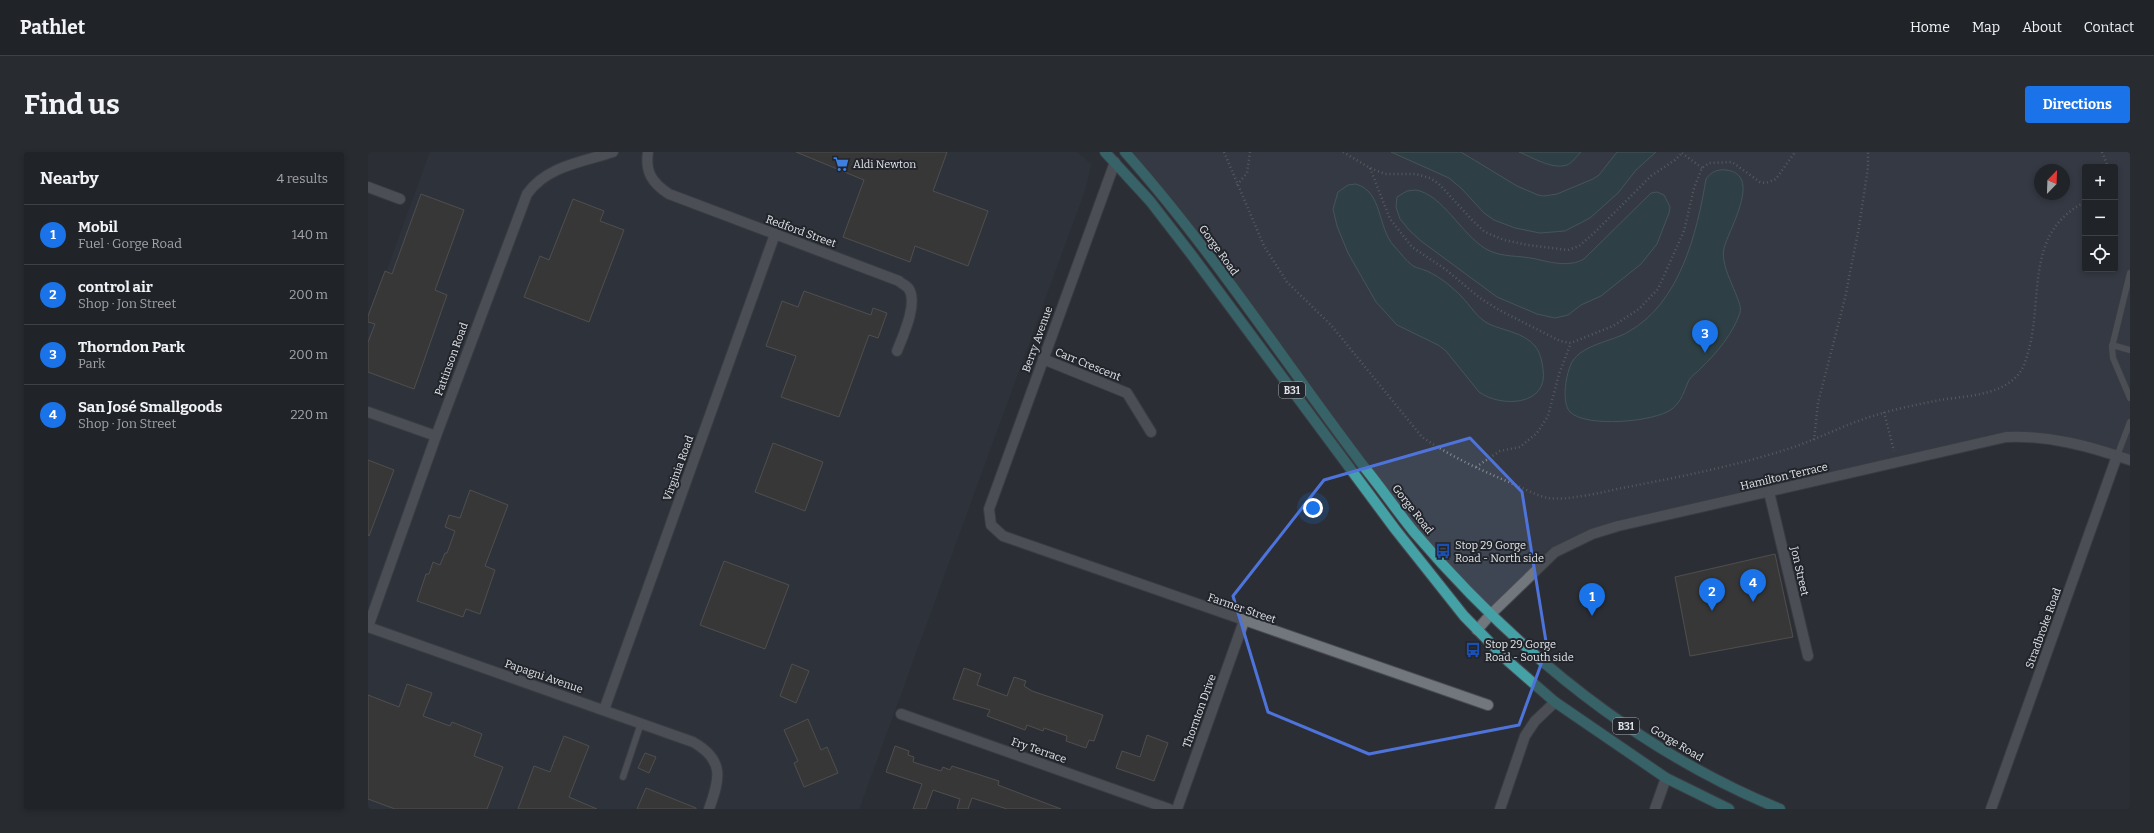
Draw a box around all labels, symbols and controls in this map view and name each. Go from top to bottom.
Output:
text: Pathlet [20,16,85,39]
text: Home [1910,19,1950,36]
text: Map [1972,19,2000,36]
text: About [2022,19,2062,36]
text: Contact [2084,19,2134,36]
button: Directions [2025,86,2130,123]
text: Find us [24,88,120,121]
supermarket icon: Aldi Newton [832,155,850,173]
place label: Aldi Newton [853,158,916,171]
north arrow [2034,164,2070,200]
map controls [2082,164,2118,272]
button: + [2082,164,2118,200]
text: Nearby [40,168,99,189]
text: 4 results [276,171,328,186]
button: − [2082,200,2118,236]
street label: Redford Street [764,213,838,250]
text: Mobil [78,218,118,236]
street label: Gorge Road [1196,223,1242,278]
text: 1 [50,227,56,242]
text: 140 m [292,227,328,242]
text: Fuel · Gorge Road [78,236,182,251]
button: locate [2082,236,2118,272]
text: control air [78,278,153,296]
text: 2 [49,287,57,302]
text: 200 m [289,287,328,302]
text: Shop · Jon Street [78,296,176,311]
street label: Berry Avenue [1019,304,1055,374]
street label: Pattinson Road [432,320,471,398]
pin: 3 [1692,320,1718,353]
text: Thorndon Park [78,338,185,356]
street label: Carr Crescent [1053,345,1123,384]
text: 3 [49,347,57,362]
text: 200 m [289,347,328,362]
text: Park [78,356,105,371]
road number: B31 [1279,382,1305,398]
text: San José Smallgoods [78,398,222,416]
text: 4 [49,407,57,422]
text: 220 m [291,407,328,422]
text: Shop · Jon Street [78,416,176,431]
street label: Virginia Road [661,433,696,503]
street label: Hamilton Terrace [1739,460,1829,493]
street label: Gorge Road [1389,482,1436,537]
your location [1303,498,1323,518]
place label: Stop 29 Gorge Road - North side [1455,539,1544,565]
bus stop icon: Stop 29 Gorge Road - North side [1434,542,1452,560]
street label: Jon Street [1787,544,1811,597]
pin: 4 [1740,569,1766,602]
pin: 2 [1699,578,1725,611]
pin: 1 [1579,583,1605,616]
street label: Stradbroke Road [2023,586,2064,670]
street label: Farmer Street [1206,591,1278,626]
place label: Stop 29 Gorge Road - South side [1485,638,1574,664]
bus stop icon: Stop 29 Gorge Road - South side [1464,641,1482,659]
street label: Papagni Avenue [503,657,585,696]
street label: Thornton Drive [1180,672,1219,750]
road number: B31 [1613,718,1639,734]
street label: Gorge Road [1648,723,1706,764]
street label: Fry Terrace [1009,735,1068,766]

